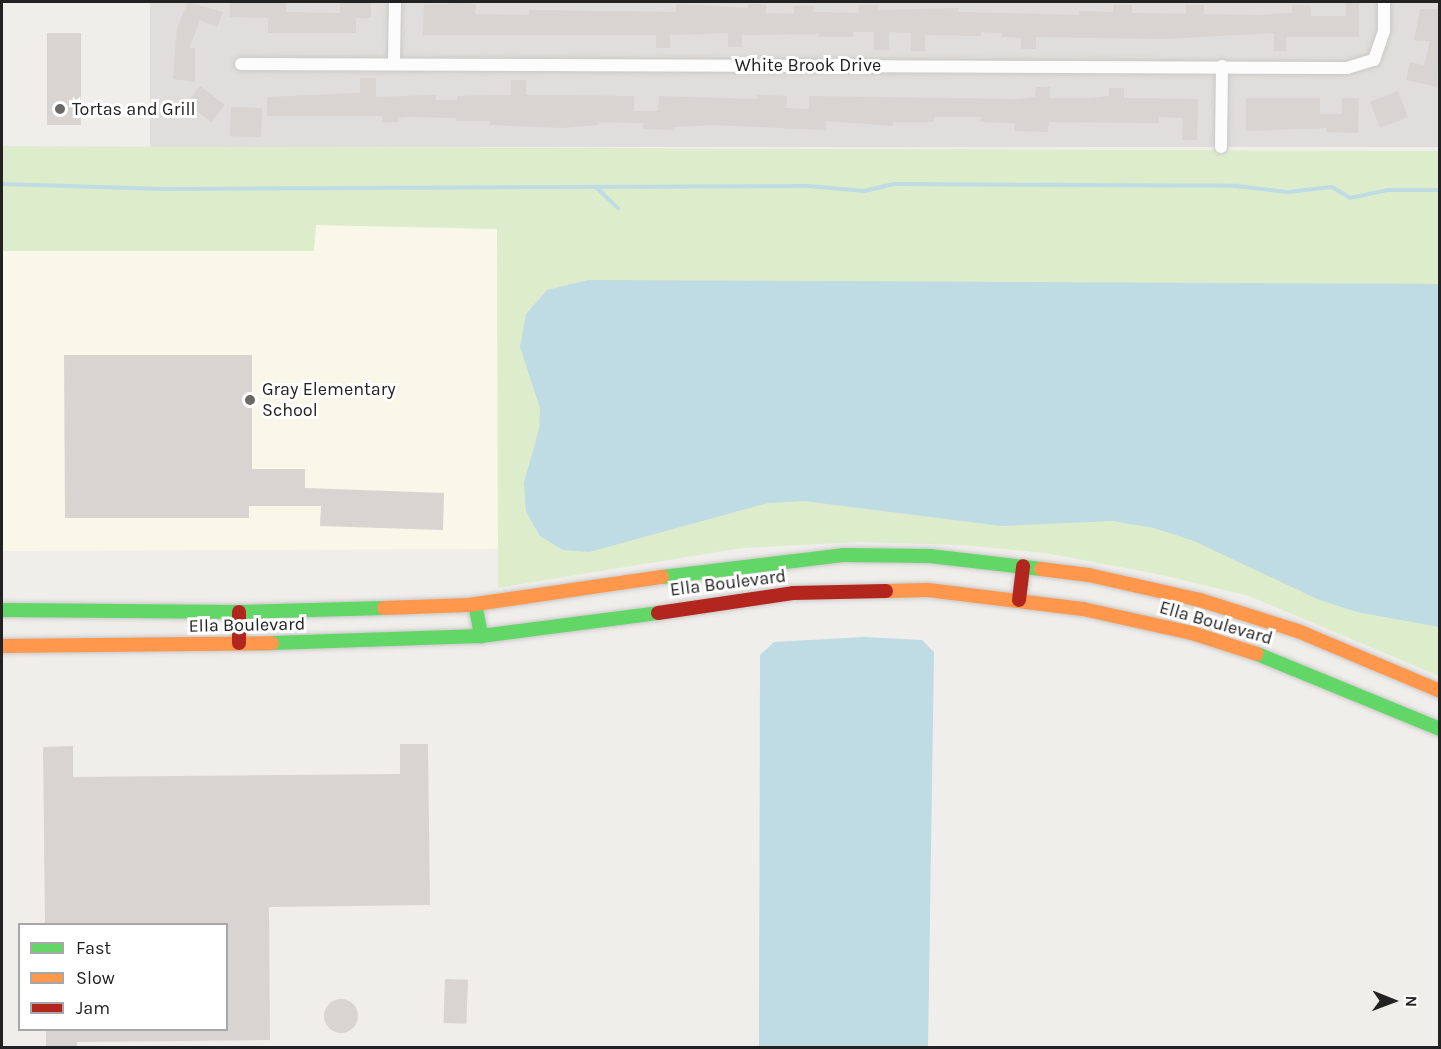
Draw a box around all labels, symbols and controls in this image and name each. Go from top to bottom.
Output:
street label: White Brook Drive [735,54,881,76]
place label: Tortas and Grill [72,98,196,120]
marker: Tortas and Grill [53,102,67,116]
place label: Gray Elementary School [262,379,396,422]
marker: Gray Elementary School [243,393,257,407]
street label: Ella Boulevard [669,565,787,601]
street label: Ella Boulevard [1157,597,1275,649]
street label: Ella Boulevard [188,613,306,637]
legend [18,923,228,1031]
text: Fast [76,937,111,959]
text: Slow [76,967,115,989]
north arrow [1363,971,1423,1031]
text: N [1402,995,1421,1007]
text: Jam [76,997,110,1019]

